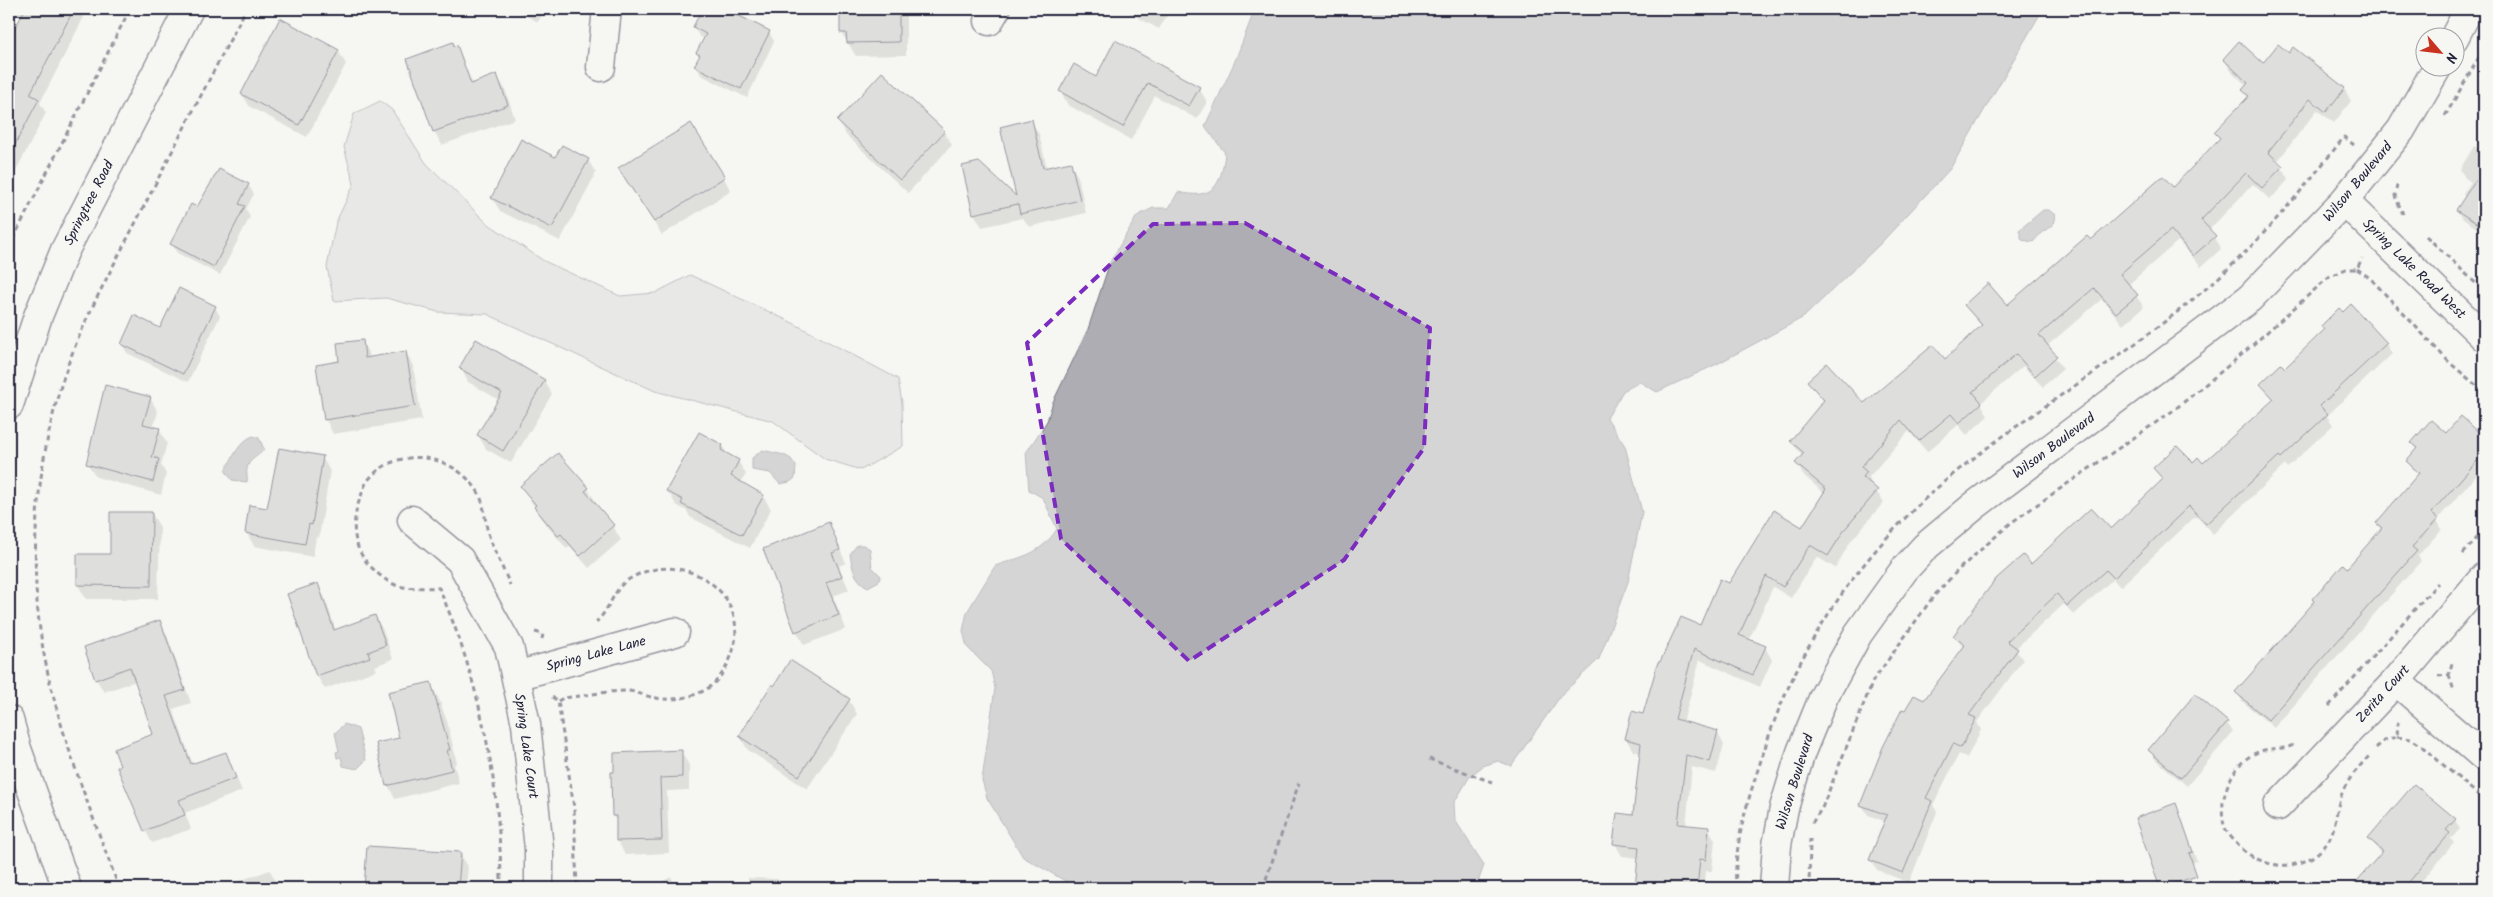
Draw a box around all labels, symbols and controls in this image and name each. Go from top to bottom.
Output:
north arrow [2416,28,2466,78]
text: N [2439,49,2462,67]
street label: Wilson Boulevard [2318,136,2399,227]
street label: Springtree Road [58,156,120,249]
street label: Spring Lake Road West [2357,214,2471,325]
street label: Wilson Boulevard [2008,407,2101,485]
street label: Spring Lake Lane [544,630,649,678]
street label: Zerita Court [2351,659,2416,728]
street label: Spring Lake Court [508,692,544,801]
street label: Wilson Boulevard [1770,731,1820,833]

